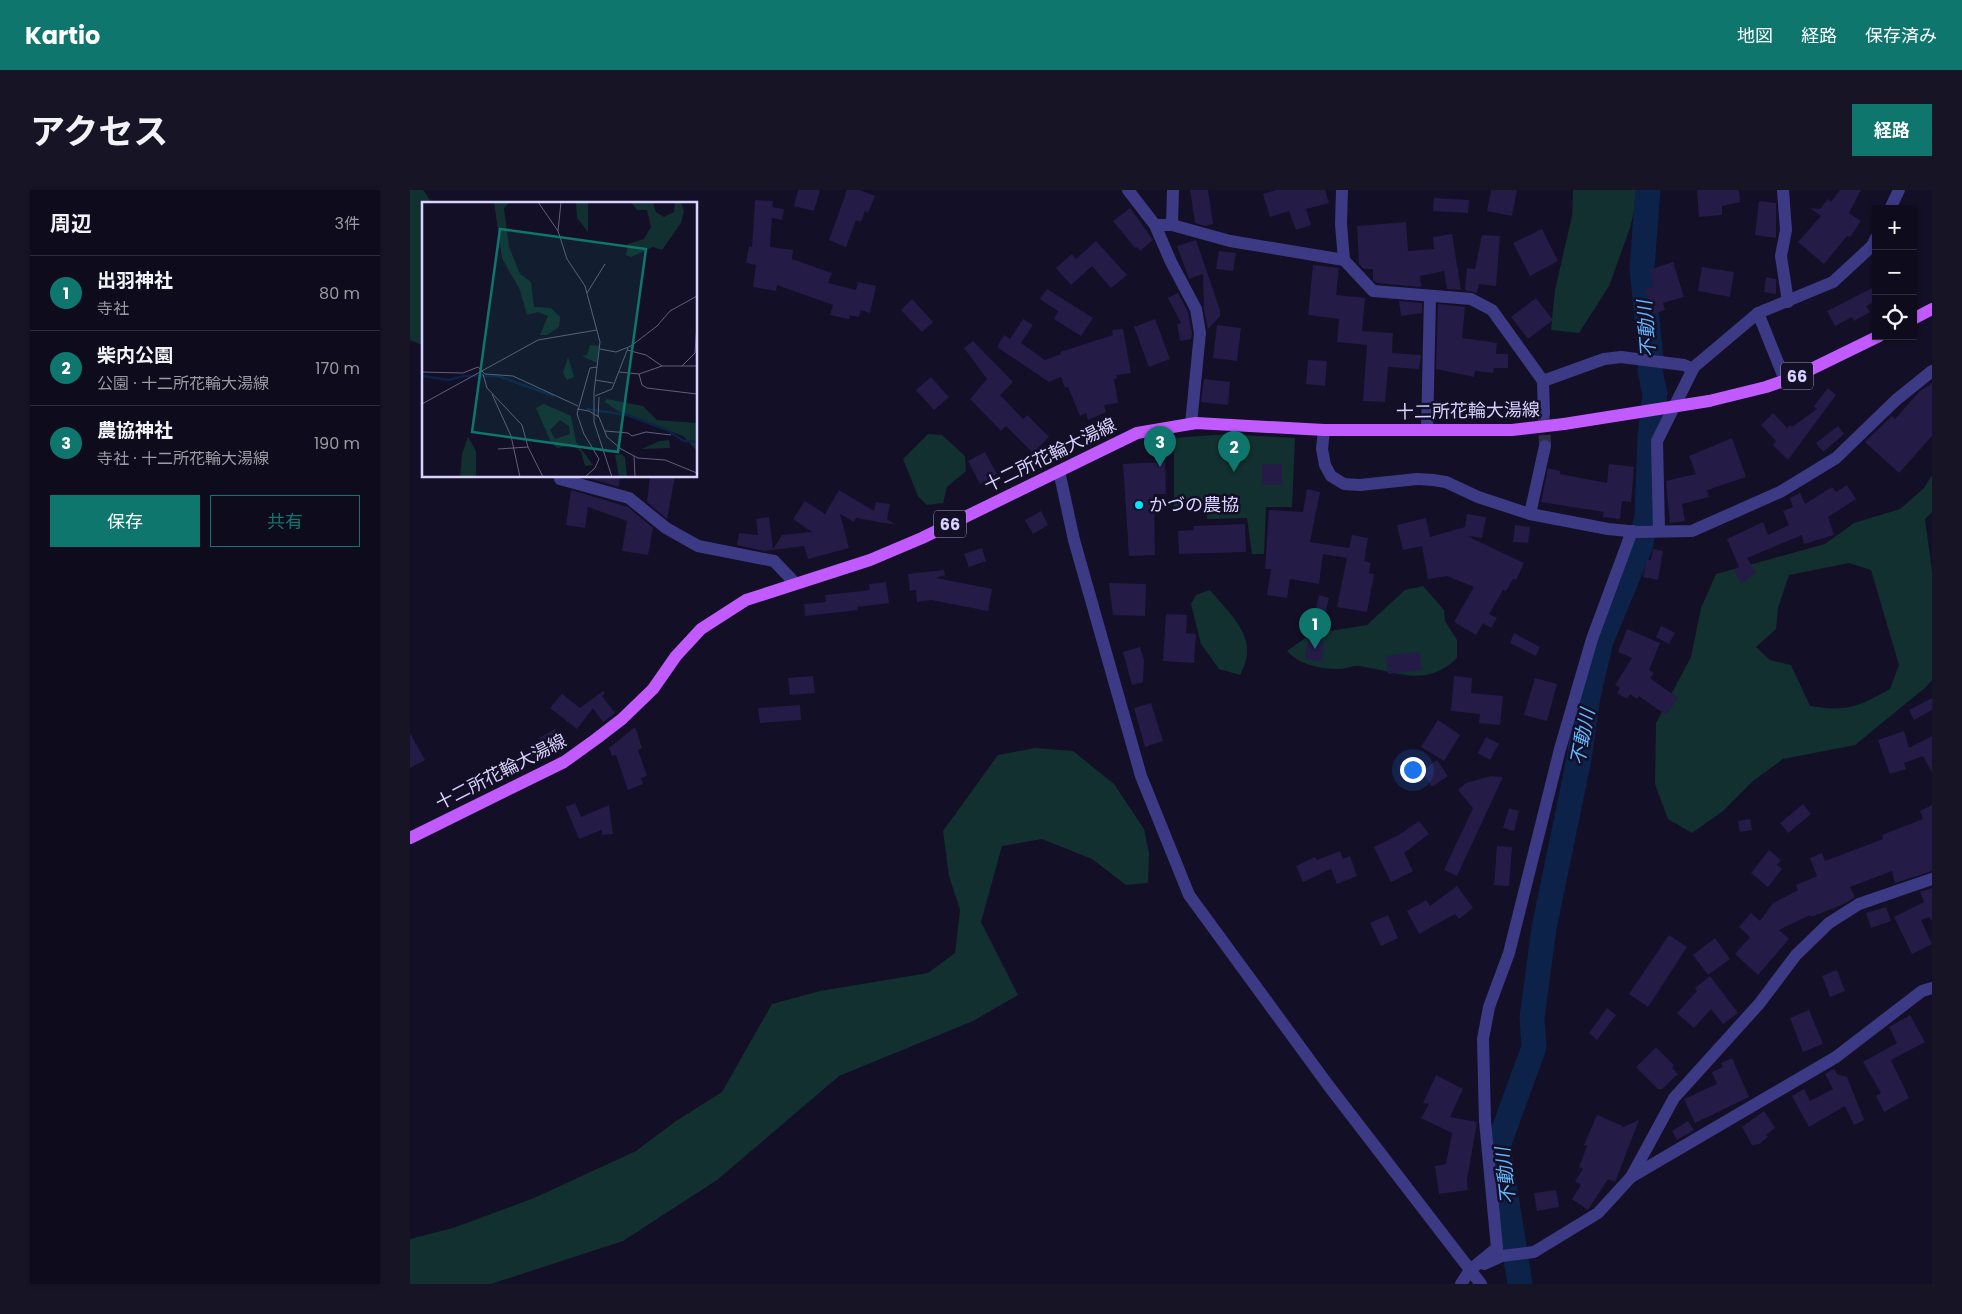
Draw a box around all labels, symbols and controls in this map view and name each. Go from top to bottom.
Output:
text: Kartio [25,19,100,52]
text: 地図 [1737,23,1773,48]
text: 経路 [1801,23,1837,48]
text: 保存済み [1865,23,1937,48]
button: 経路 [1852,104,1932,156]
text: アクセス [30,107,168,156]
inset map [422,202,698,478]
map controls [1872,205,1917,340]
button: + [1872,205,1917,250]
text: 周辺 [50,209,92,238]
text: 3件 [335,212,360,235]
button: − [1872,250,1917,295]
text: 出羽神社 [97,267,173,294]
text: 1 [63,282,69,305]
text: 80 m [319,282,360,305]
button: locate [1872,295,1917,340]
text: 寺社 [97,297,129,320]
water label: 不動川 [1631,298,1662,358]
text: 柴内公園 [97,342,173,369]
text: 2 [61,357,71,380]
text: 170 m [315,357,360,380]
road number: 66 [1781,362,1813,390]
text: 公園 · 十二所花輪大湯線 [97,372,269,395]
street label: 十二所花輪大湯線 [1396,397,1540,424]
street label: 十二所花輪大湯線 [980,412,1120,497]
text: 農協神社 [97,417,173,444]
pin: 3 [1144,426,1176,467]
pin: 2 [1218,431,1250,472]
text: 3 [61,432,71,455]
text: 190 m [314,432,360,455]
text: 寺社 · 十二所花輪大湯線 [97,447,269,470]
place label: かづの農協 [1149,492,1239,517]
button: 保存 [50,495,200,547]
button: 共有 [210,495,360,547]
marker: かづの農協 [1133,499,1145,511]
road number: 66 [934,510,966,538]
pin: 1 [1299,608,1331,649]
water label: 不動川 [1564,705,1602,768]
street label: 十二所花輪大湯線 [431,728,571,815]
your location [1400,757,1426,783]
water label: 不動川 [1489,1144,1522,1206]

